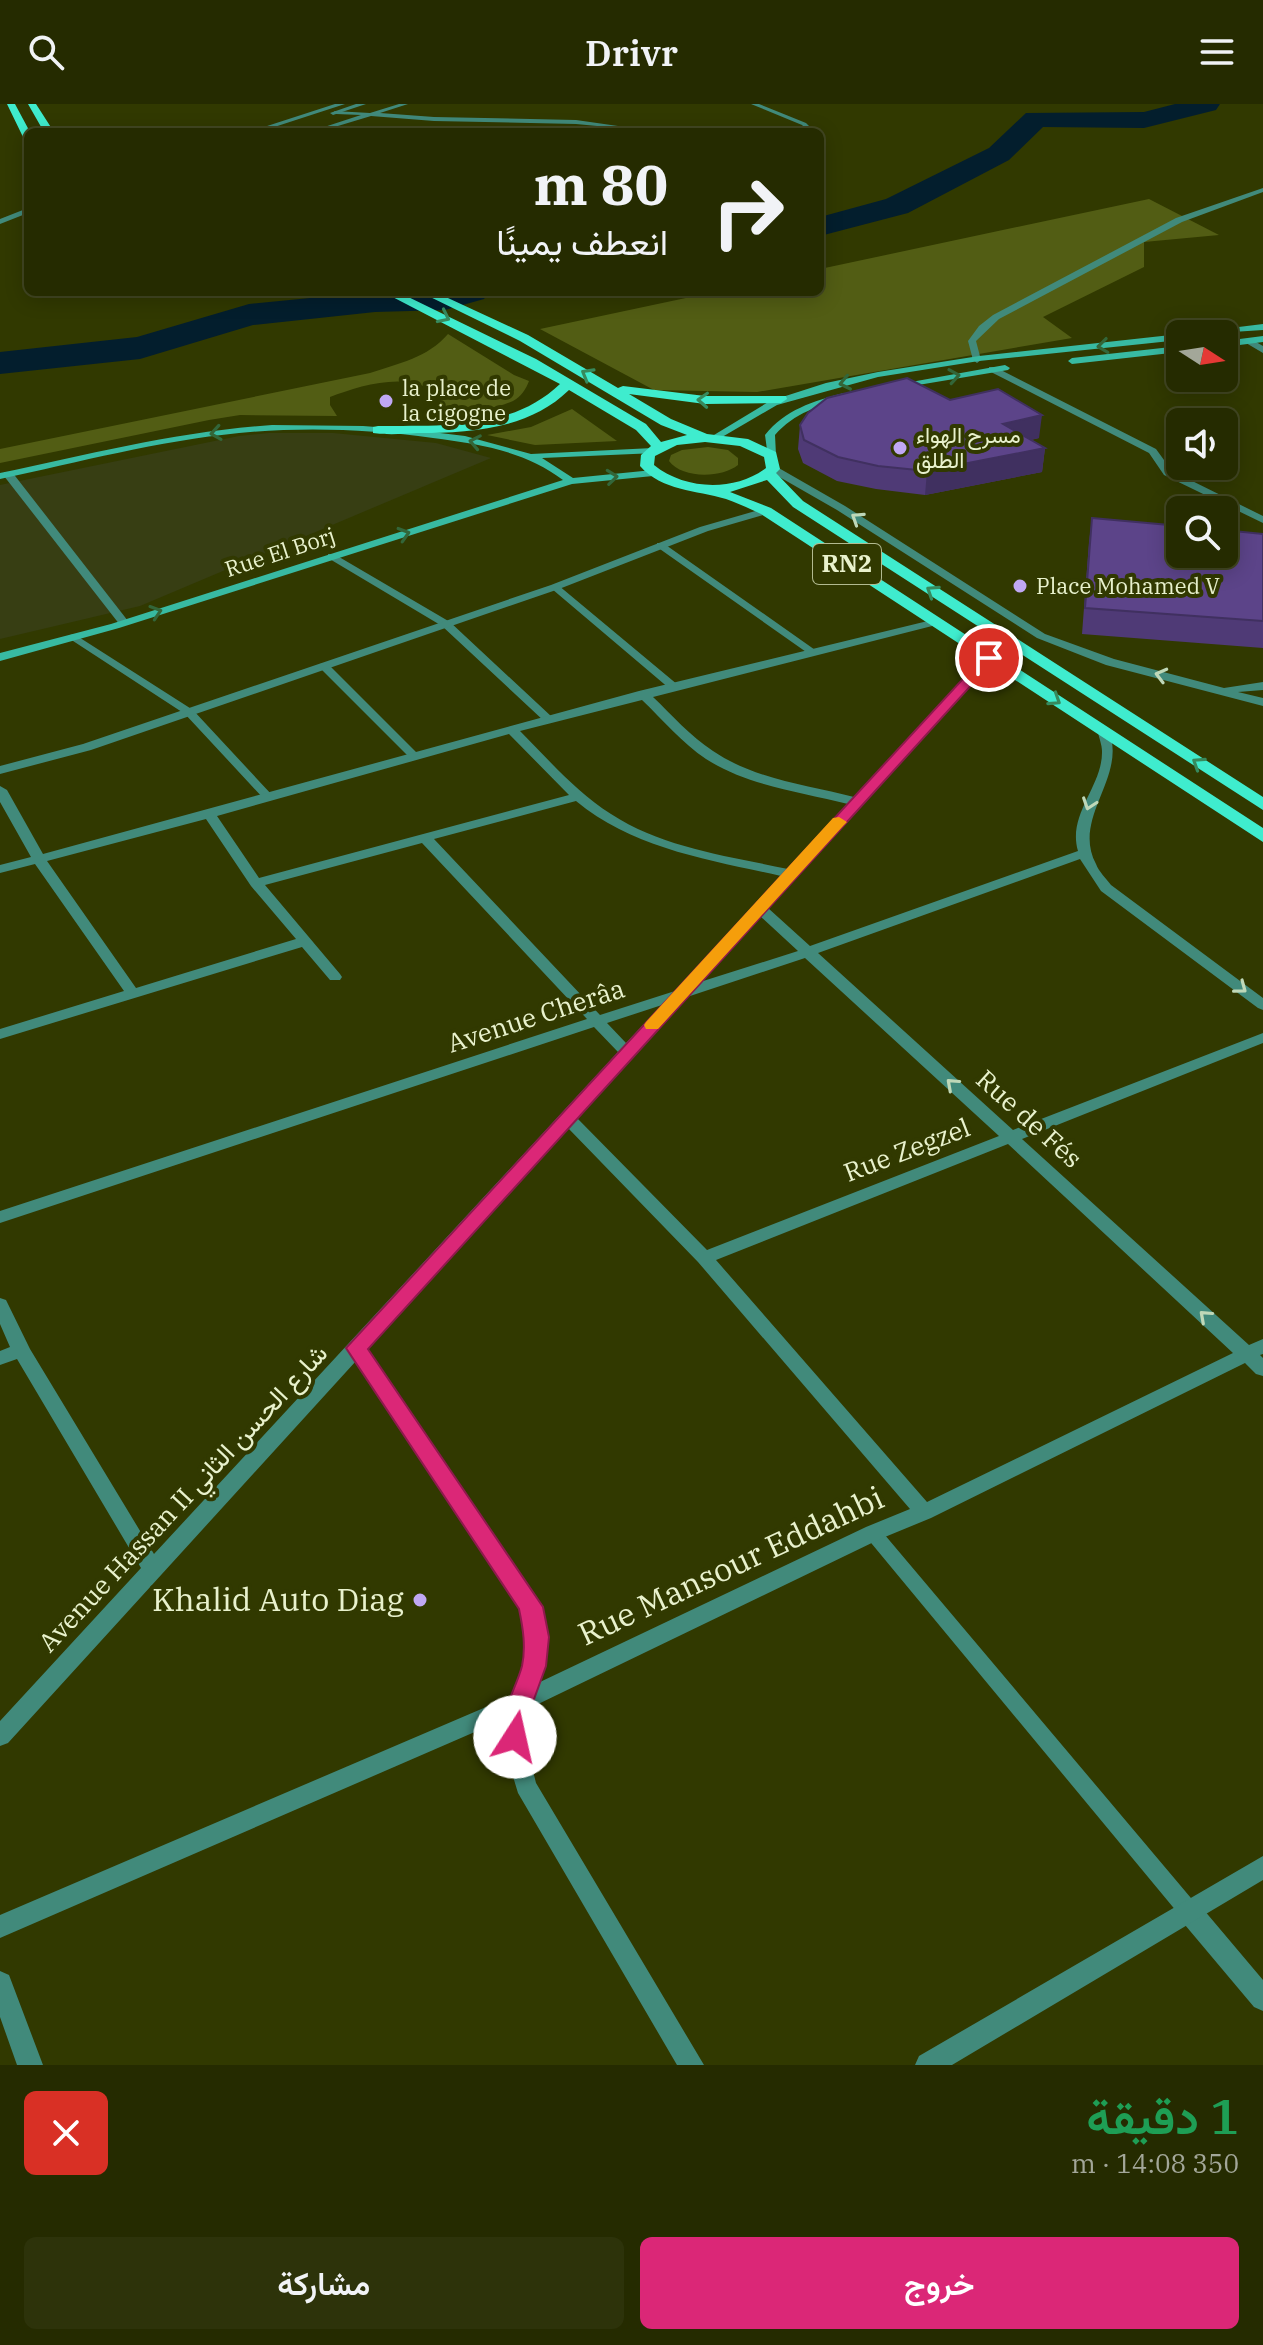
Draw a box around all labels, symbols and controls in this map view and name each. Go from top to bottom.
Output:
text: Drivr [585,29,678,76]
icon: search [24,30,68,74]
icon: menu [1195,30,1239,74]
text: 80 m [533,148,668,220]
icon: right [696,160,800,264]
text: انعطف يمينًا [496,218,668,265]
one-way arrow [436,307,450,323]
north arrow [1166,320,1238,392]
map controls [1166,320,1238,568]
one-way arrow [1096,337,1109,354]
one-way arrow [581,368,596,384]
one-way arrow [947,368,960,385]
place label: la place de la cigogne [402,373,511,427]
one-way arrow [839,374,853,391]
marker: la place de la cigogne [377,392,395,410]
one-way arrow [696,392,709,409]
button: sound [1166,408,1238,480]
place label: مسرح الهواء الطلق [916,420,1021,474]
one-way arrow [209,424,223,441]
one-way arrow [469,434,482,451]
marker: مسرح الهواء الطلق [891,439,909,457]
one-way arrow [606,469,619,486]
button: search [1166,496,1238,568]
one-way arrow [852,513,866,528]
street label: Rue El Borj [221,520,339,583]
one-way arrow [396,527,410,543]
road number: RN2 [813,544,881,584]
place label: Place Mohamed V [1036,571,1220,600]
marker: Place Mohamed V [1011,577,1029,595]
one-way arrow [926,586,941,601]
one-way arrow [148,606,162,622]
pin [955,624,1023,692]
icon: arrive [967,636,1011,680]
one-way arrow [1154,667,1168,684]
one-way arrow [1046,691,1060,706]
one-way arrow [1192,757,1206,772]
one-way arrow [1083,796,1099,810]
street label: Avenue Cherâa [443,970,629,1060]
one-way arrow [1232,978,1246,993]
street label: Rue de Fés [970,1062,1090,1175]
one-way arrow [946,1079,961,1093]
street label: Rue Zegzel [839,1109,975,1189]
one-way arrow [1200,1311,1215,1326]
street label: Avenue Hassan II شارع الحسن الثاني [30,1336,338,1662]
street label: Rue Mansour Eddahbi [571,1476,890,1654]
place label: Khalid Auto Diag [152,1578,404,1620]
marker: Khalid Auto Diag [411,1591,429,1609]
position arrow [473,1695,557,1779]
text: 1 دقيقة [1086,2085,1239,2147]
button: close [24,2091,108,2175]
text: 350 m · 14:08 [1071,2146,1239,2180]
button: مشاركة [24,2237,624,2329]
button: خروج [640,2237,1239,2329]

